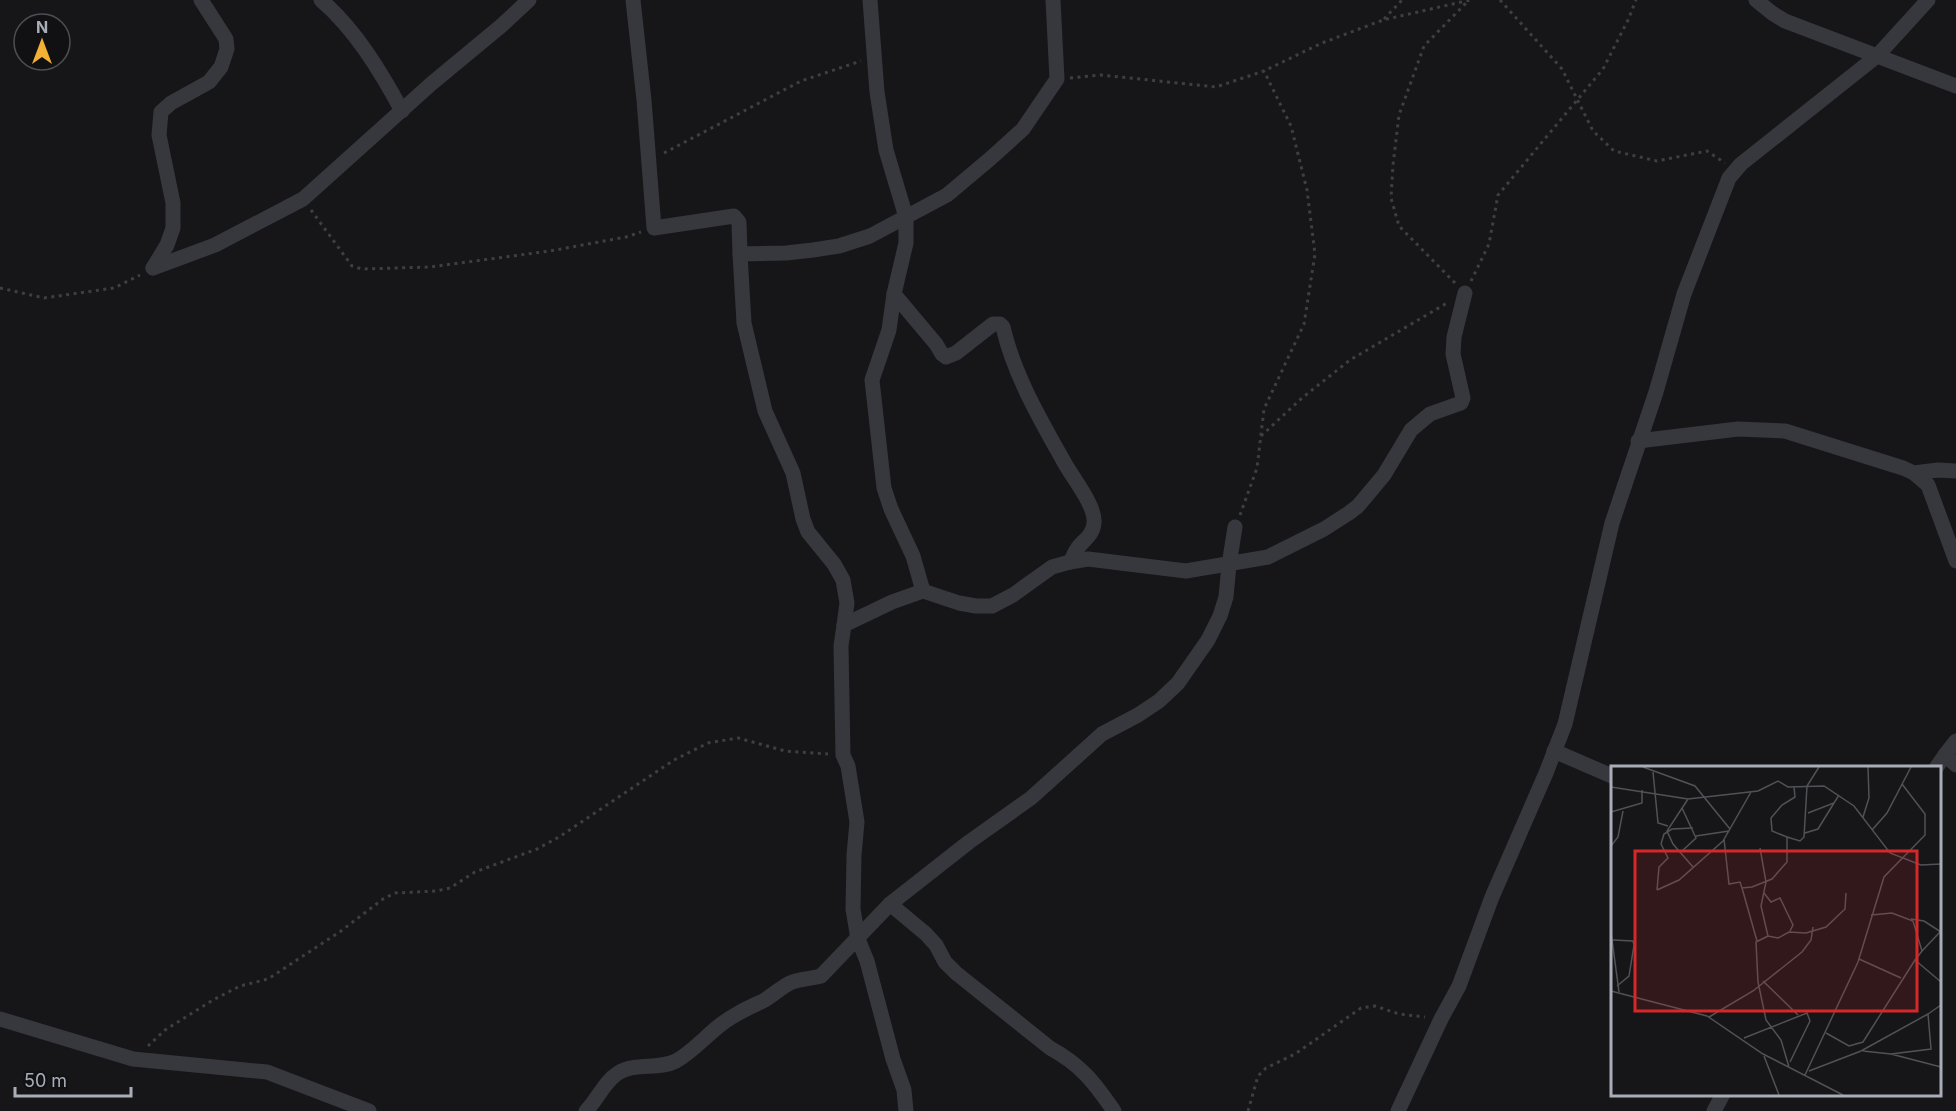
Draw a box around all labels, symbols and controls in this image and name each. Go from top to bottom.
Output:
north arrow [12,12,72,72]
text: N [36,17,48,37]
inset map [1611,766,1941,1096]
scale bar [15,1060,130,1098]
text: 50 m [24,1070,67,1091]

